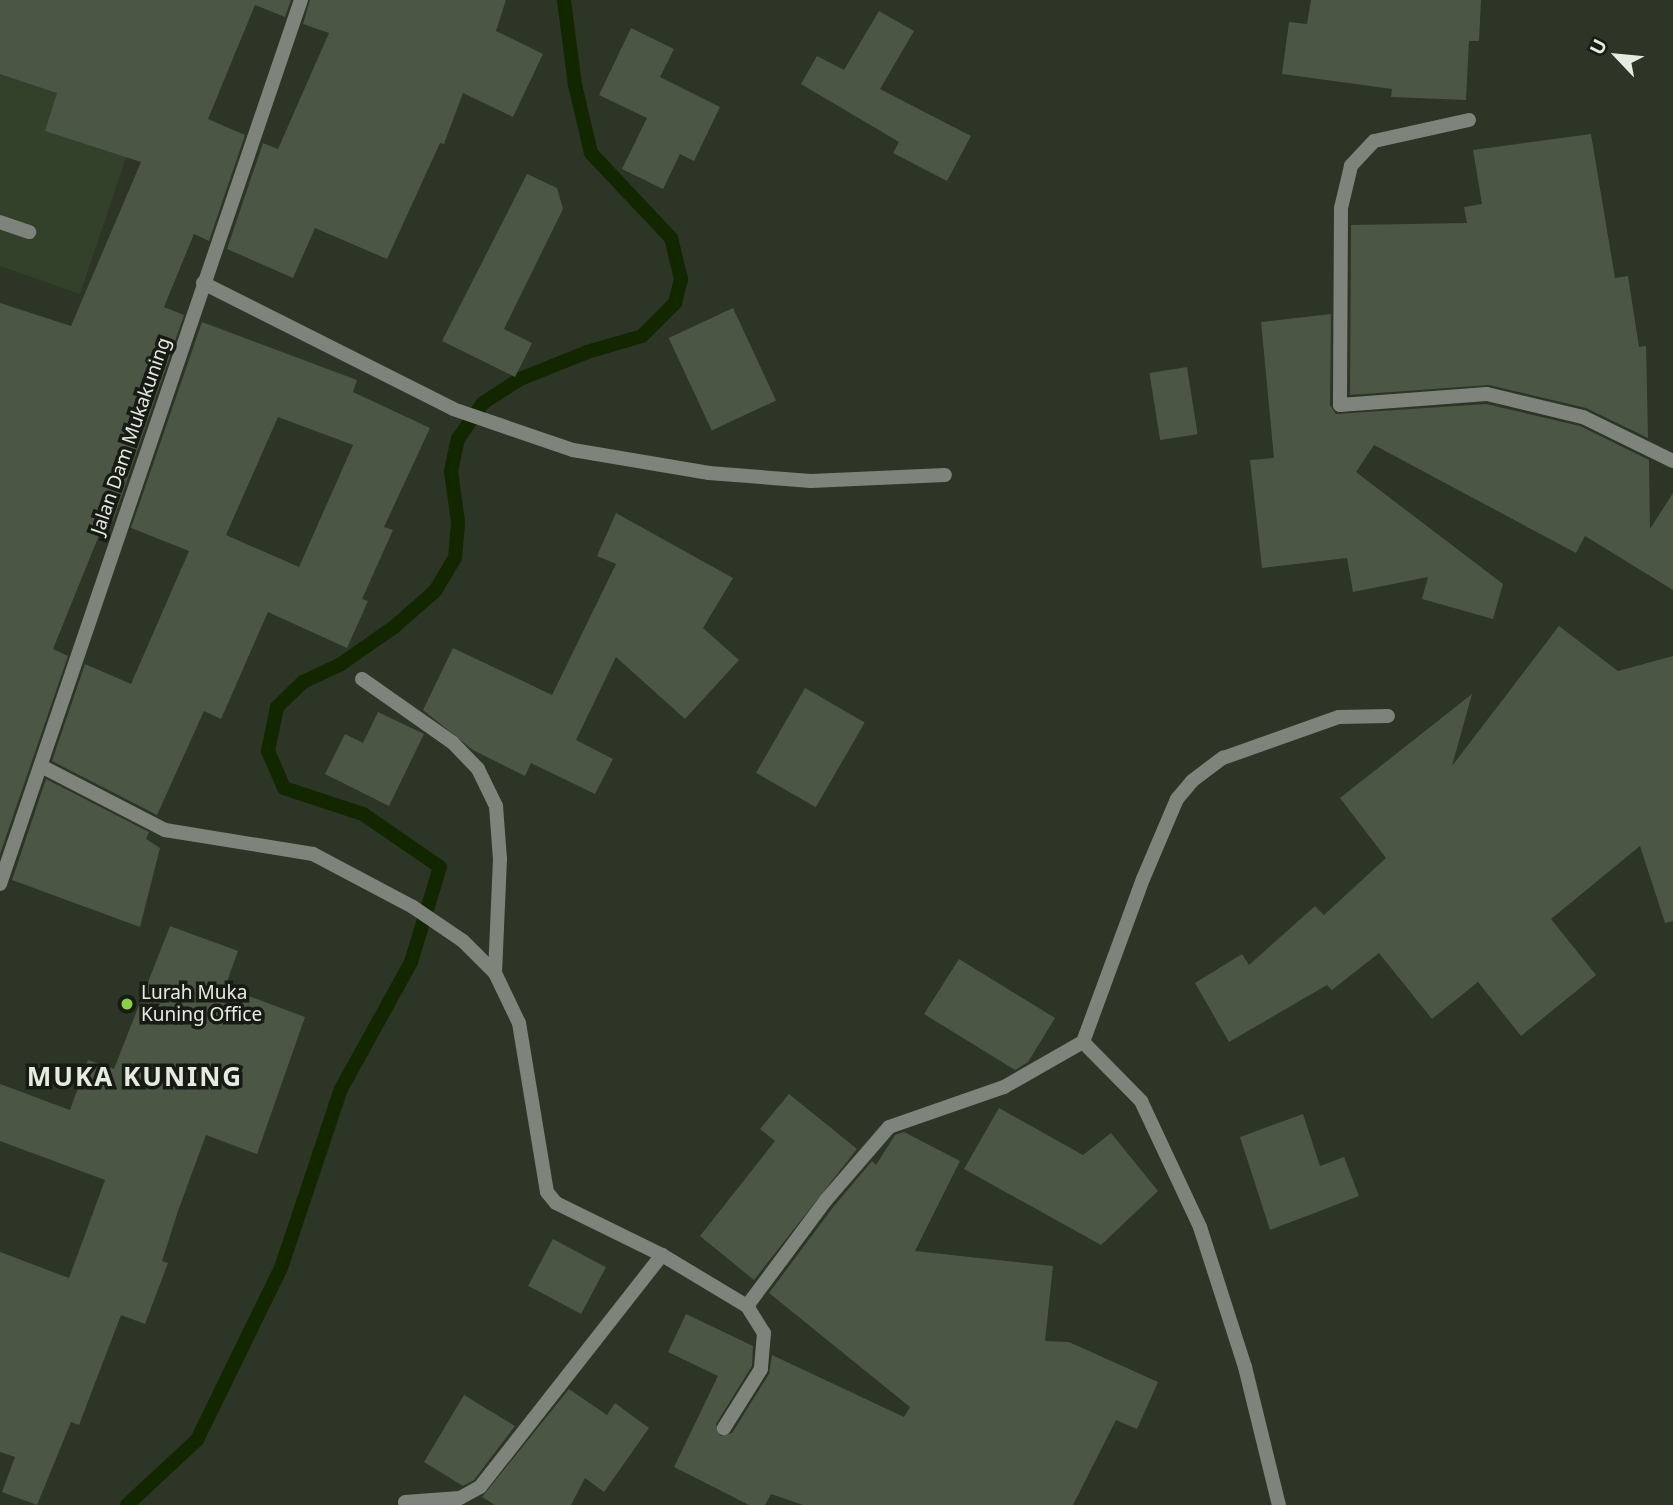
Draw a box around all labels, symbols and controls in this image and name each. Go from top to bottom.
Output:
north arrow [1582,21,1652,91]
text: U [1583,35,1613,59]
street label: Jalan Dam Mukakuning [87,334,175,538]
place label: Lurah Muka Kuning Office [141,982,262,1026]
marker: Lurah Muka Kuning Office [119,996,135,1012]
district label: MUKA KUNING [28,1061,242,1093]

